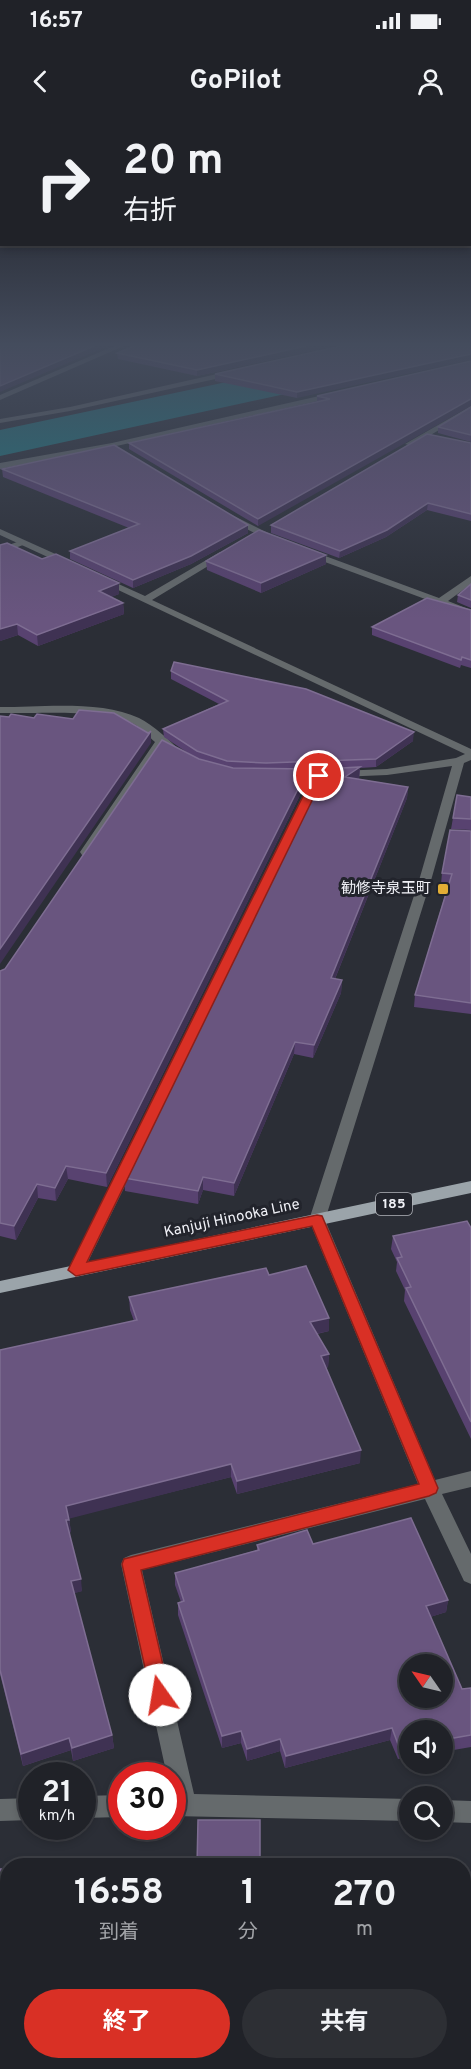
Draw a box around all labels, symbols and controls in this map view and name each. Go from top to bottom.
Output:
text: 16:57 [30,8,83,35]
text: GoPilot [189,64,282,98]
icon: back [24,65,57,98]
icon: person [414,65,447,98]
text: 20 m [123,136,224,189]
icon: right [24,144,102,222]
text: 右折 [123,195,177,229]
pin [293,750,344,801]
icon: arrive [302,759,335,792]
place label: 勧修寺泉玉町 [341,879,431,899]
marker: 勧修寺泉玉町 [436,882,450,896]
road number: 185 [376,1193,412,1215]
street label: Kanjuji Hinooka Line [162,1195,302,1243]
north arrow [399,1654,453,1708]
map controls [399,1654,453,1840]
position arrow [128,1663,192,1727]
button: sound [399,1720,453,1774]
speed limit sign: 30 [108,1762,186,1840]
text: 21 [42,1775,72,1812]
button: search [399,1786,453,1840]
text: km/h [39,1807,75,1826]
text: 16:58 [74,1871,164,1917]
text: 1 [241,1871,255,1917]
text: 270 [332,1873,397,1919]
text: m [356,1917,373,1943]
text: 到着 [99,1920,139,1946]
text: 分 [238,1920,258,1946]
button: 終了 [24,1989,230,2058]
button: 共有 [242,1989,447,2058]

